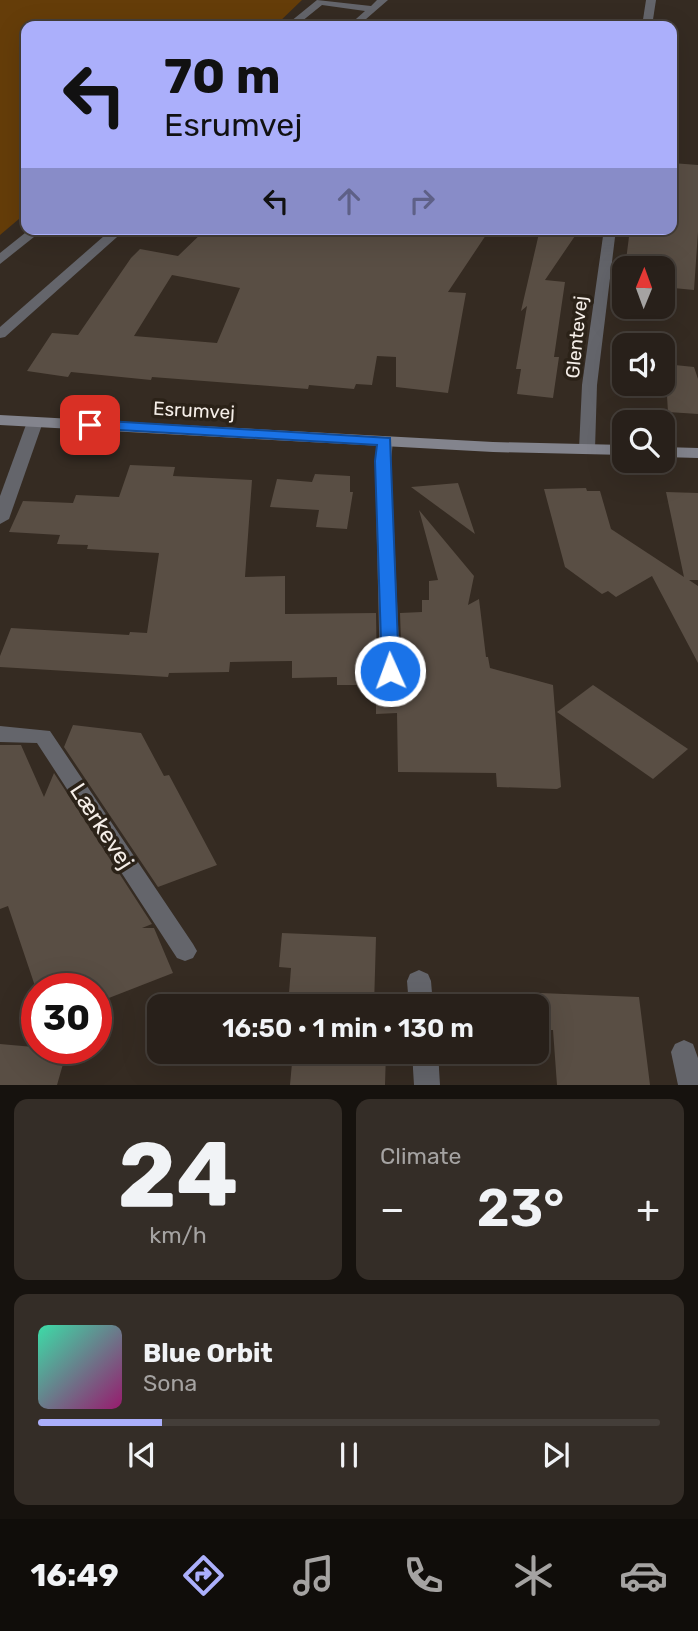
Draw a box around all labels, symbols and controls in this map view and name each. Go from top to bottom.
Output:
text: 70 m [164,47,281,105]
icon: left [49,49,140,140]
text: Esrumvej [164,106,302,144]
icon: left [257,182,295,220]
icon: ahead [330,182,368,220]
icon: right [403,182,441,220]
north arrow [612,256,676,318]
map controls [612,256,675,473]
street label: Glentevej [561,295,592,380]
button: sound [612,333,675,396]
pin [60,395,120,455]
street label: Esrumvej [152,397,236,424]
icon: arrive [71,406,109,444]
button: search [612,410,675,473]
position arrow [353,634,427,708]
street label: Lærkevej [64,778,140,874]
speed limit sign: 30 [21,973,112,1064]
text: 16:50 · 1 min · 130 m [222,1013,474,1044]
text: 24 [118,1121,238,1229]
text: Climate [380,1142,461,1170]
text: 23° [477,1177,564,1239]
text: − [380,1186,405,1232]
text: + [636,1186,660,1232]
text: km/h [149,1221,207,1249]
text: Blue Orbit [143,1338,273,1369]
text: Sona [143,1369,197,1397]
icon: previous [123,1436,161,1474]
icon: pause [330,1436,368,1474]
icon: next [537,1436,575,1474]
icon: directions [179,1551,228,1600]
icon: music [289,1551,338,1600]
icon: phone [399,1551,448,1600]
icon: climate [509,1551,558,1600]
icon: car [619,1551,668,1600]
text: 16:49 [30,1556,119,1594]

